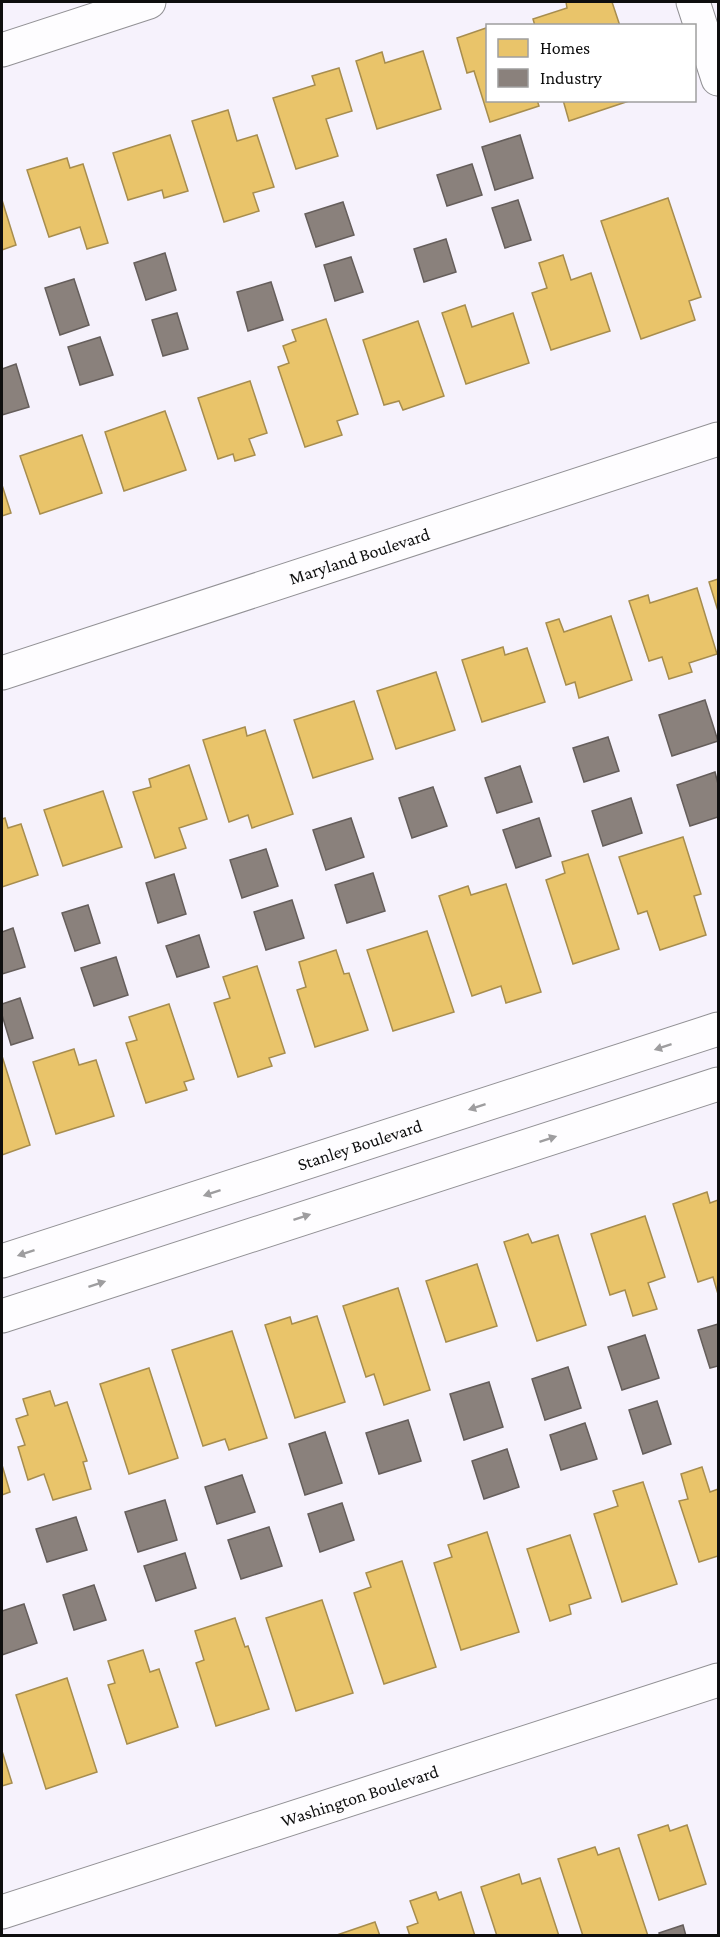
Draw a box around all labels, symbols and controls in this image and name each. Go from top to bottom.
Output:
legend [486,24,696,102]
text: Homes [540,38,590,58]
text: Industry [540,68,603,88]
street label: Maryland Boulevard [287,524,433,588]
one-way arrow [654,1043,672,1052]
one-way arrow [468,1103,486,1113]
street label: Stanley Boulevard [295,1115,425,1175]
one-way arrow [539,1134,557,1143]
one-way arrow [203,1189,221,1198]
one-way arrow [293,1212,311,1222]
one-way arrow [17,1249,35,1259]
one-way arrow [88,1279,106,1288]
street label: Washington Boulevard [278,1761,442,1831]

